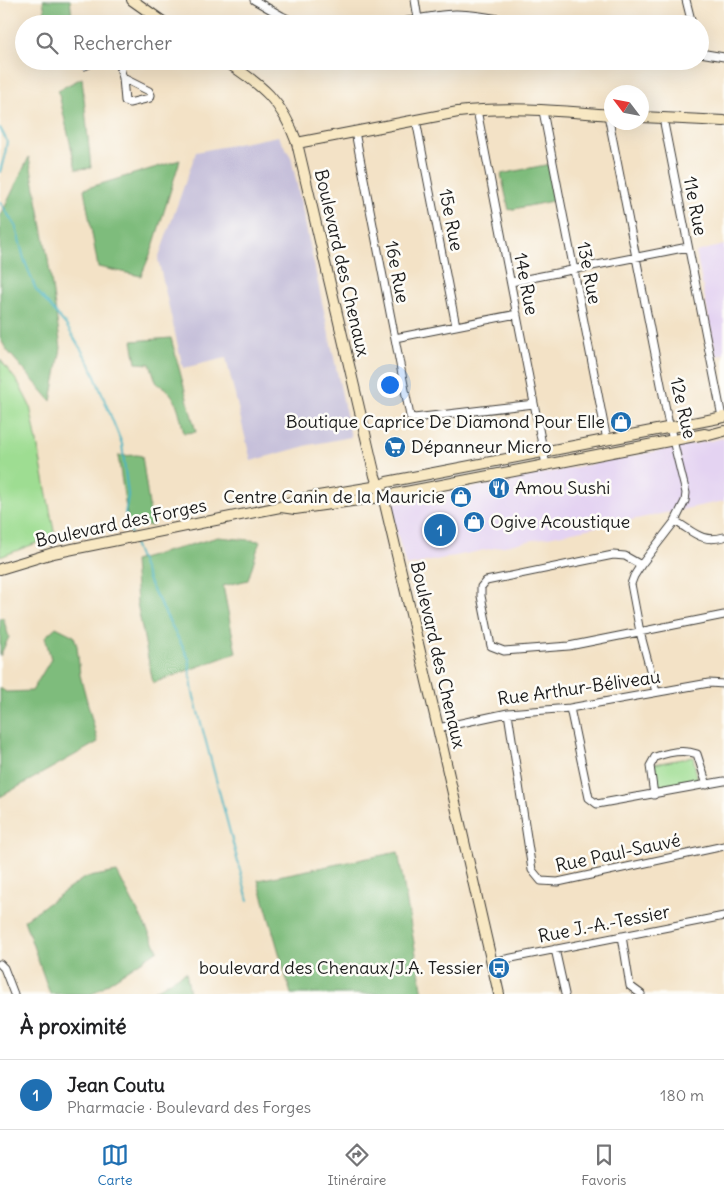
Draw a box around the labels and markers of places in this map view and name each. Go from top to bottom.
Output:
place label: Boutique Caprice De Diamond Pour Elle [286,410,605,433]
shop icon: Boutique Caprice De Diamond Pour Elle [609,410,633,434]
supermarket icon: Dépanneur Micro [383,435,407,459]
place label: Dépanneur Micro [411,435,552,458]
restaurant icon: Amou Sushi [487,476,511,500]
place label: Amou Sushi [515,476,610,499]
place label: Centre Canin de la Mauricie [223,485,445,508]
shop icon: Centre Canin de la Mauricie [449,485,473,509]
shop icon: Ogive Acoustique [462,510,486,534]
place label: Ogive Acoustique [490,510,630,533]
pin: 1 [424,511,456,549]
place label: boulevard des Chenaux/J.A. Tessier [199,956,484,979]
bus stop icon: boulevard des Chenaux/J.A. Tessier [487,956,511,980]

